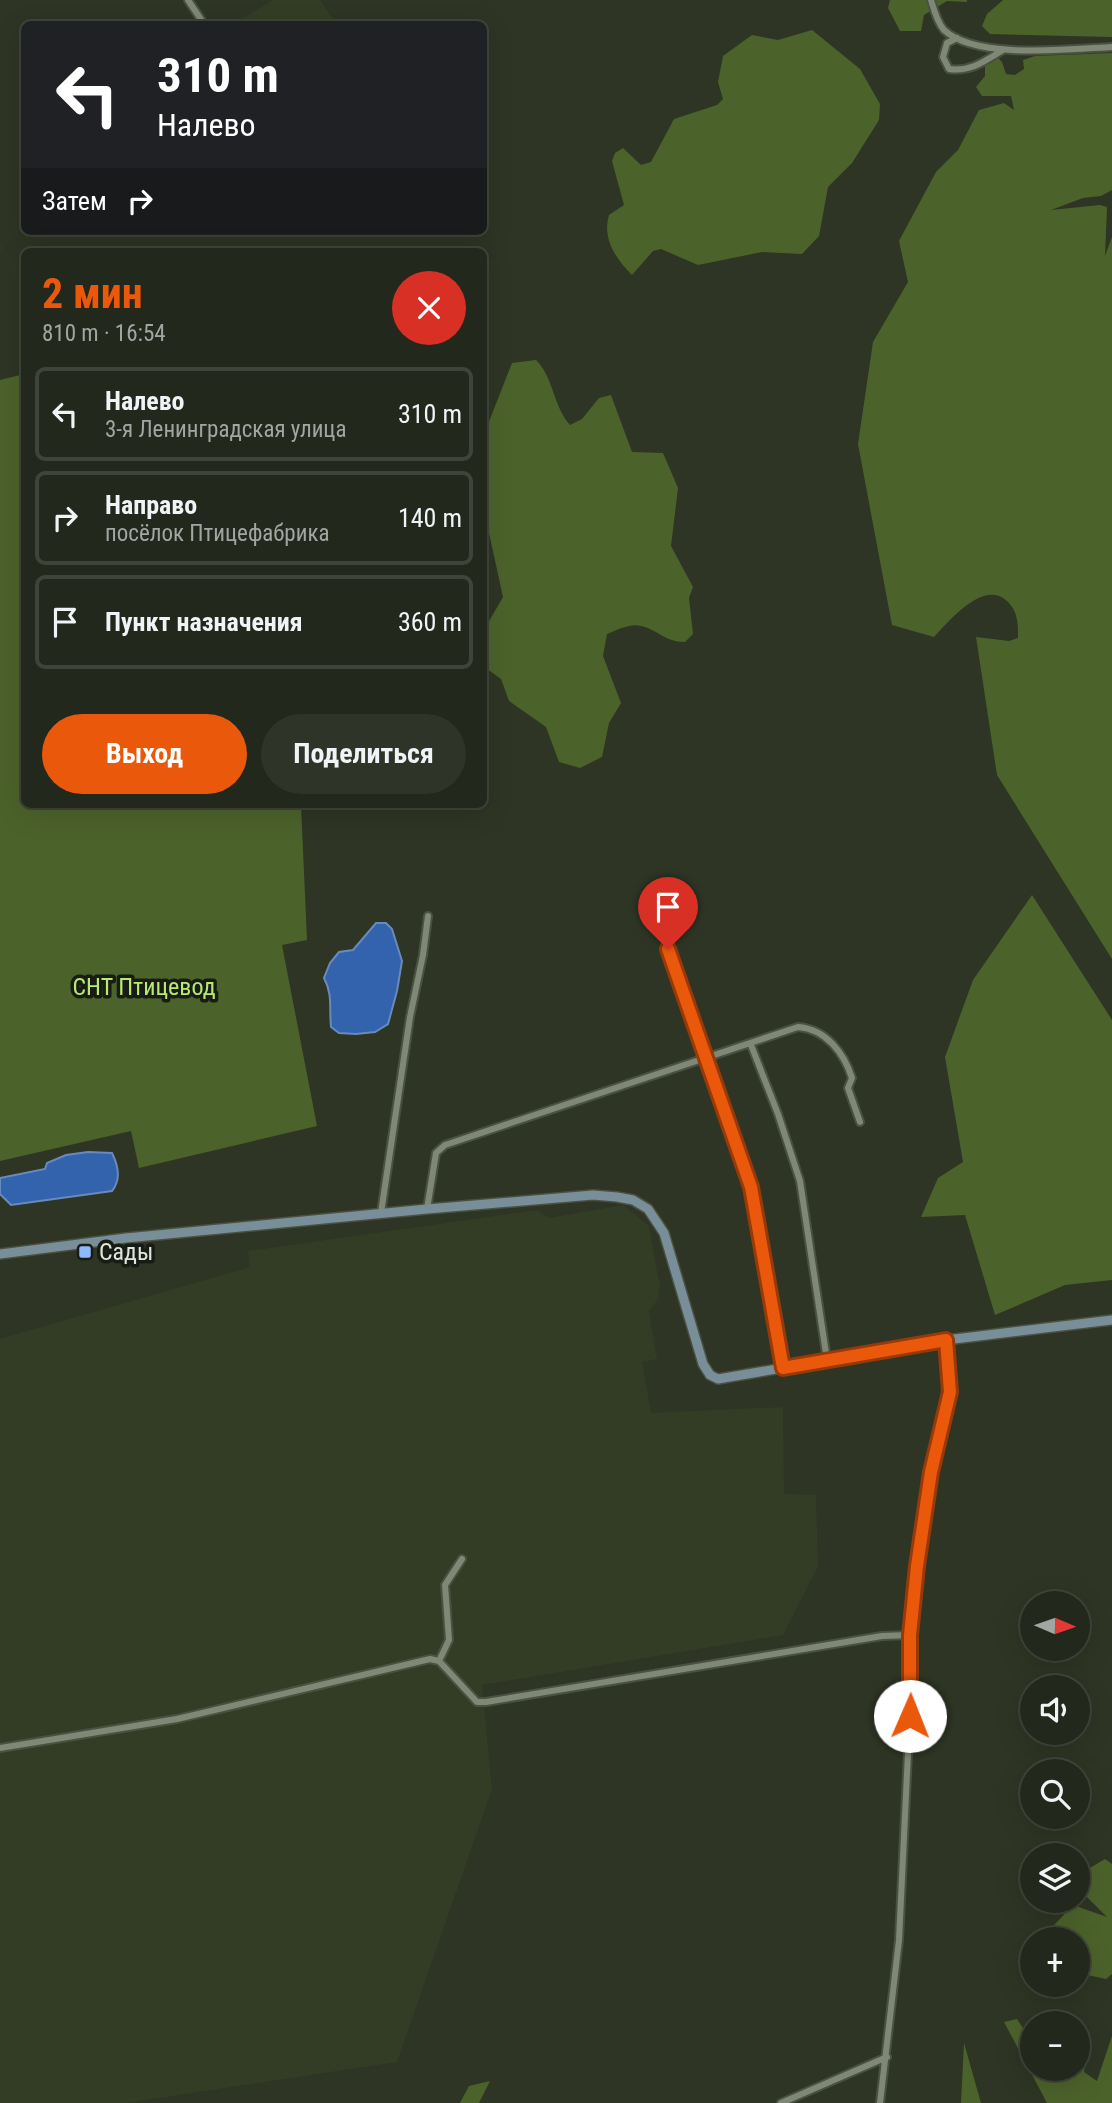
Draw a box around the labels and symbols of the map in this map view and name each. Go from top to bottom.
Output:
pin [638,877,698,949]
park label: СНТ Птицевод [73,973,216,1001]
place label: Сады [99,1238,153,1266]
marker: Сады [77,1244,93,1260]
north arrow [1020,1591,1090,1661]
position arrow [873,1679,947,1753]

